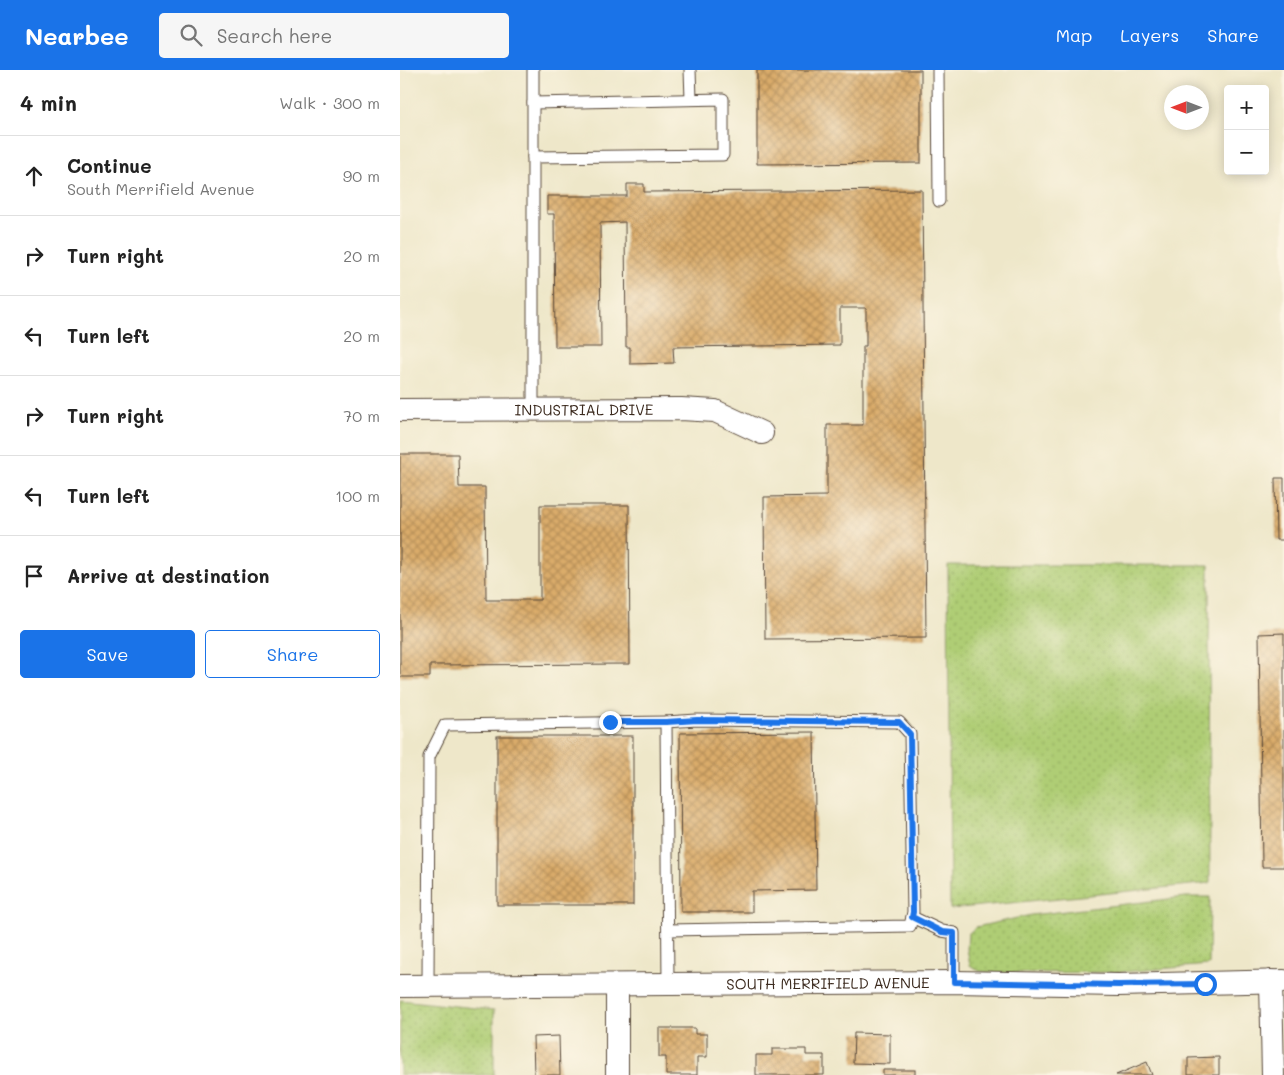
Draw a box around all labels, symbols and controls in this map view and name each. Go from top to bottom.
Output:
search box [159,13,509,58]
text: Nearbee [25,20,129,51]
icon: search [177,21,205,49]
text: Search here [217,23,332,48]
text: Map [1056,23,1092,47]
text: Layers [1120,23,1179,47]
text: Share [1207,23,1259,47]
north arrow [1164,85,1209,130]
map controls [1224,85,1269,175]
button: + [1224,85,1269,130]
text: 4 min [20,89,77,116]
text: Walk · 300 m [279,92,380,113]
button: − [1224,130,1269,175]
text: Continue [67,153,152,178]
icon: ahead [20,162,48,190]
text: 90 m [343,165,380,186]
text: South Merrifield Avenue [67,178,255,199]
icon: right [20,242,48,270]
text: Turn right [67,243,164,268]
text: 20 m [343,245,380,266]
icon: left [20,322,48,350]
text: Turn left [67,323,150,348]
text: 20 m [343,325,380,346]
street label: INDUSTRIAL DRIVE [515,399,654,420]
icon: right [20,402,48,430]
text: Turn right [67,403,164,428]
text: 70 m [343,405,380,426]
icon: left [20,482,48,510]
text: Turn left [67,483,150,508]
text: 100 m [335,485,380,506]
icon: arrive [20,562,48,590]
text: Arrive at destination [67,563,270,588]
button: Save [20,630,195,678]
button: Share [205,630,380,678]
route end [599,711,622,734]
street label: SOUTH MERRIFIELD AVENUE [726,972,930,994]
route start [1194,973,1217,996]

